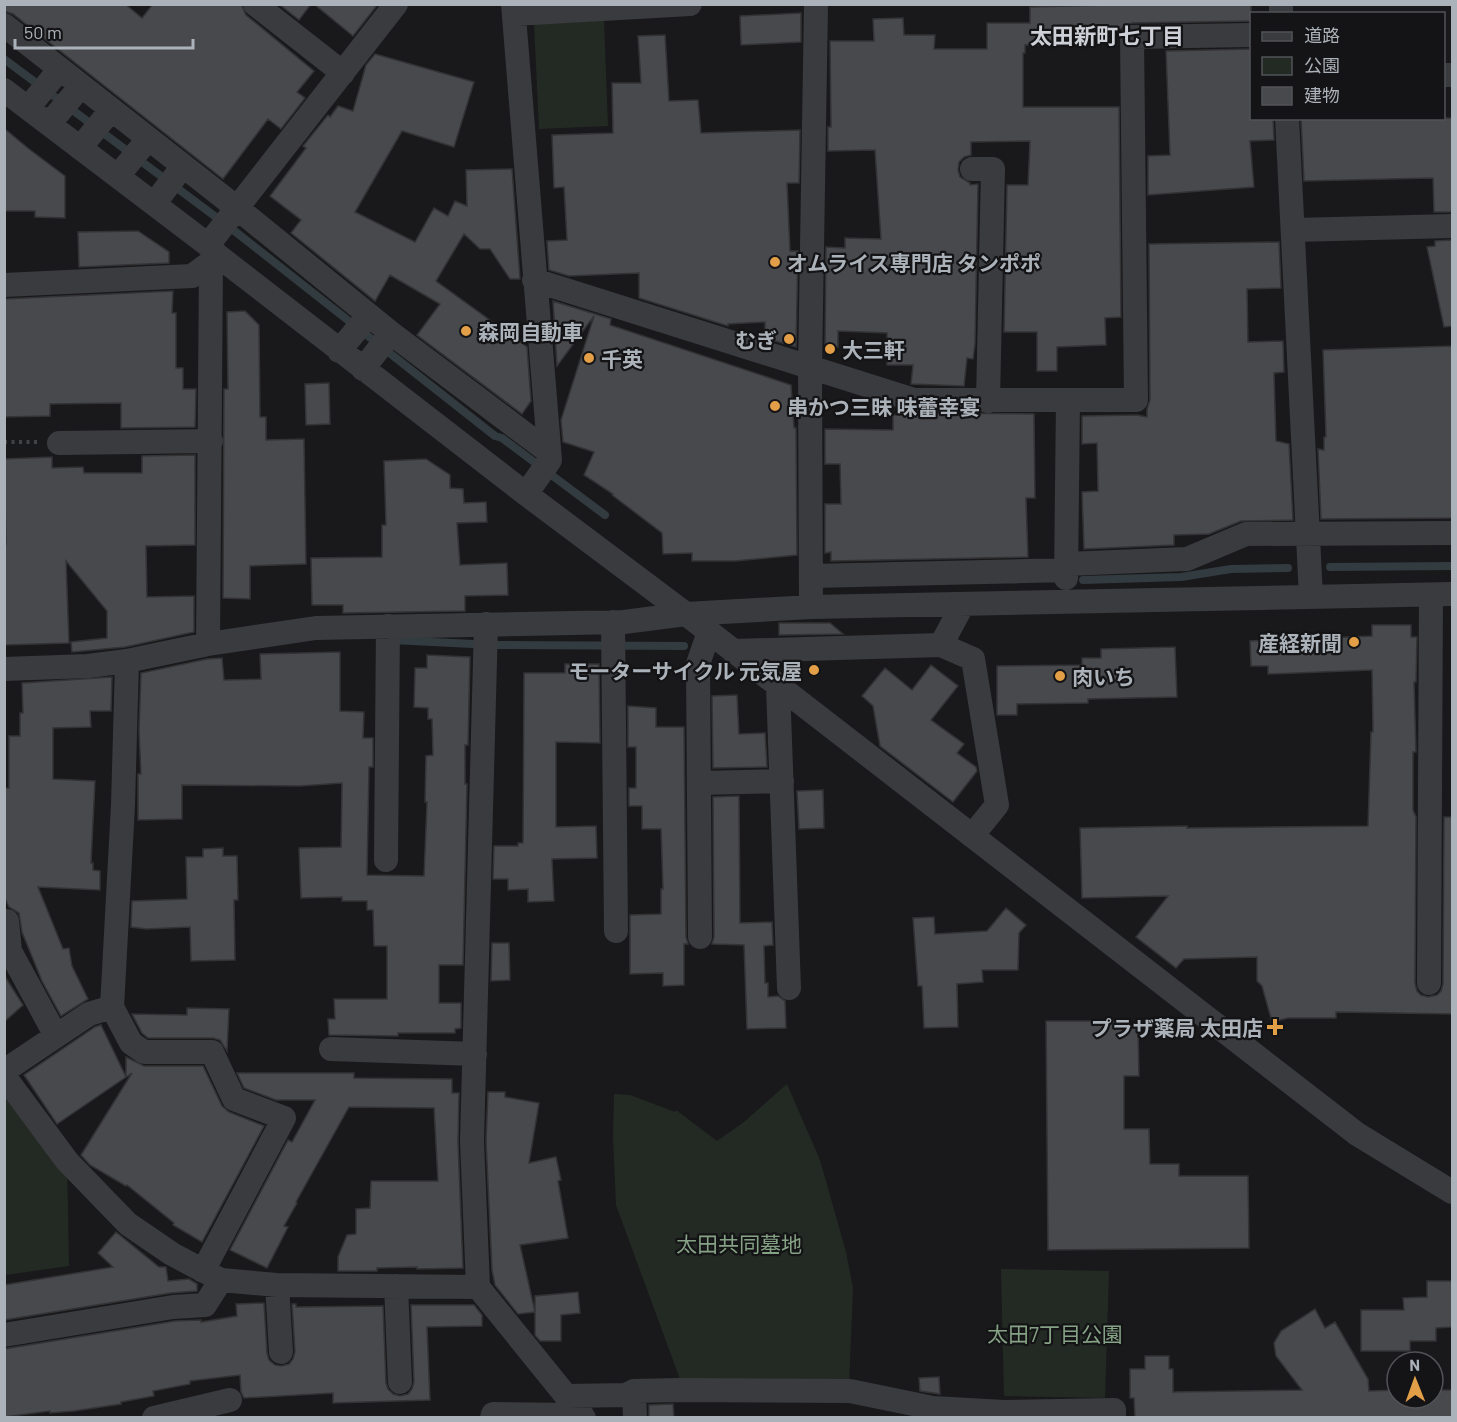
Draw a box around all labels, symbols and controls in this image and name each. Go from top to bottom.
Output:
scale bar [15,12,194,50]
legend [1250,12,1445,120]
text: 50 m [24,21,62,43]
district label: 太田新町七丁目 [1030,22,1184,48]
text: 道路 [1304,24,1340,46]
text: 公園 [1304,54,1340,76]
text: 建物 [1304,84,1340,106]
place label: オムライス専門店 タンポポ [787,250,1041,275]
marker: オムライス専門店 タンポポ [768,255,782,269]
place label: 森岡自動車 [478,319,583,344]
marker: 森岡自動車 [459,324,473,338]
place label: むぎ [735,327,777,352]
marker: むぎ [782,332,796,346]
place label: 大三軒 [842,337,905,362]
marker: 大三軒 [823,342,837,356]
place label: 千英 [601,346,643,371]
marker: 千英 [582,351,596,365]
place label: 串かつ三昧 味蕾幸宴 [787,394,980,419]
marker: 串かつ三昧 味蕾幸宴 [768,399,782,413]
place label: 産経新聞 [1258,630,1342,655]
marker: 産経新聞 [1347,635,1361,649]
place label: モーターサイクル 元気屋 [568,658,802,683]
marker: モーターサイクル 元気屋 [807,663,821,677]
place label: 肉いち [1072,664,1135,689]
marker: 肉いち [1053,669,1067,683]
place label: プラザ薬局 太田店 [1091,1015,1263,1040]
marker: プラザ薬局 太田店 [1268,1020,1282,1034]
park label: 太田共同墓地 [676,1231,802,1256]
park label: 太田7丁目公園 [987,1321,1123,1346]
north arrow [1385,1350,1445,1410]
text: N [1409,1355,1420,1374]

